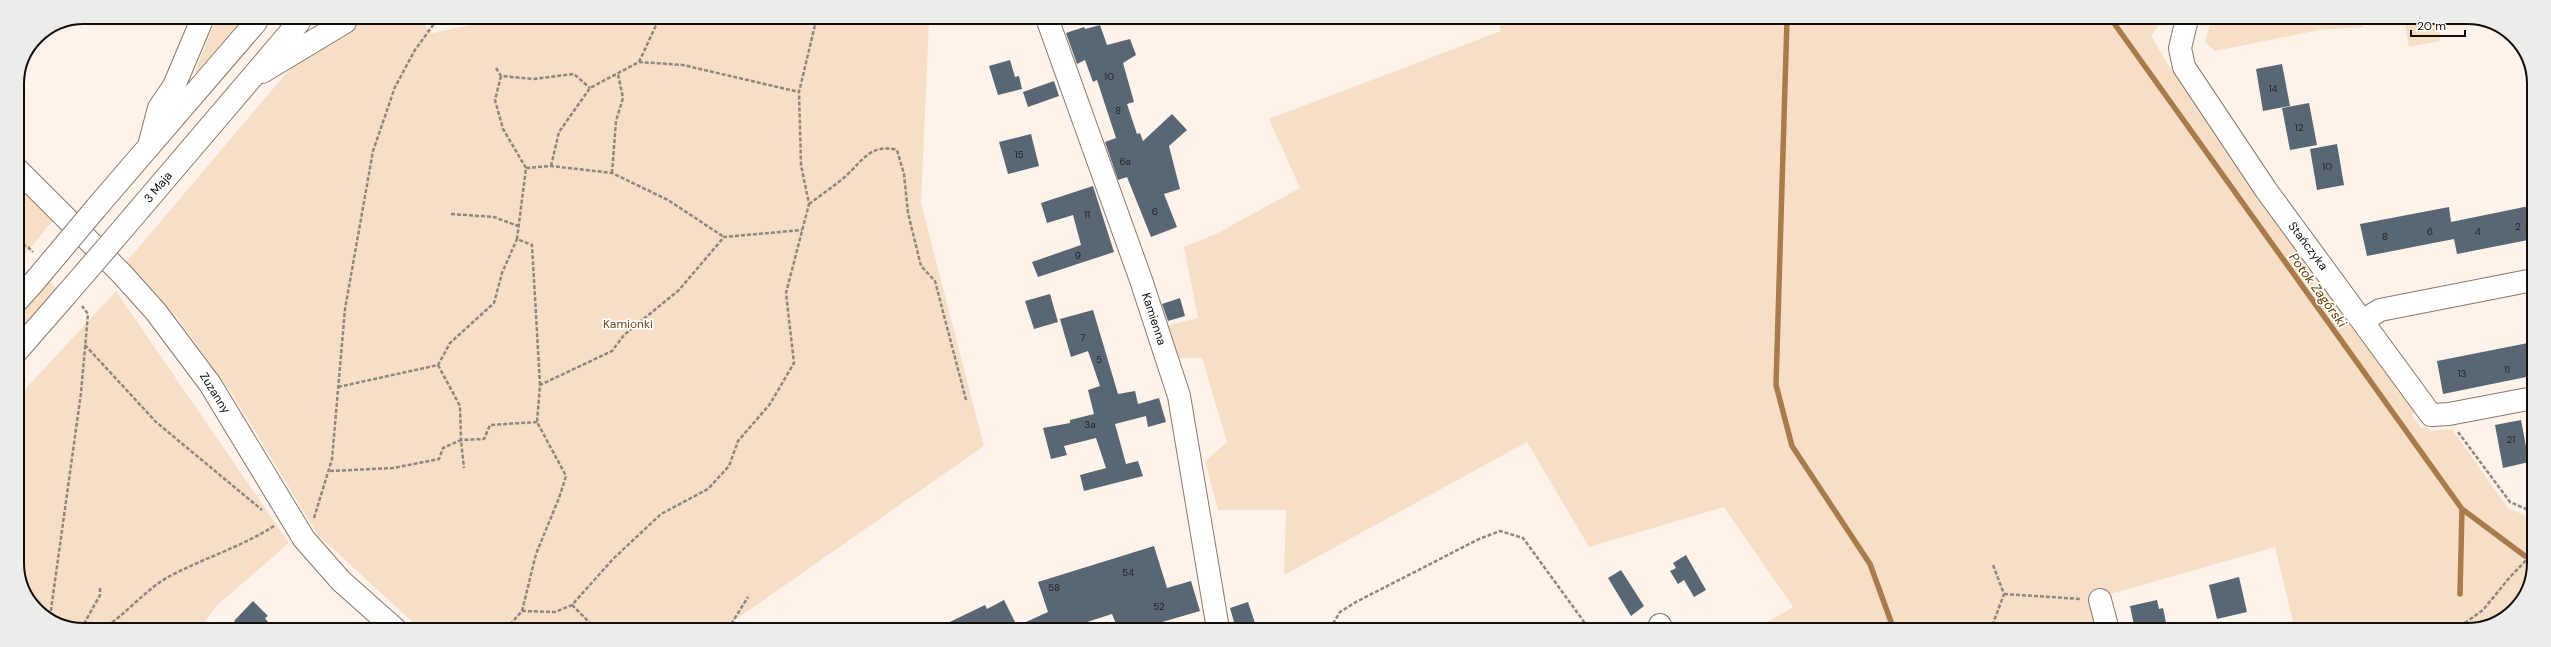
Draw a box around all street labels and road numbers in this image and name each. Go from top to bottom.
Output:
street label: 3 Maja [140,168,176,206]
street label: Stańczyka [2285,219,2331,273]
street label: Kamienna [1138,291,1170,347]
street label: Zuzanny [196,369,234,417]

